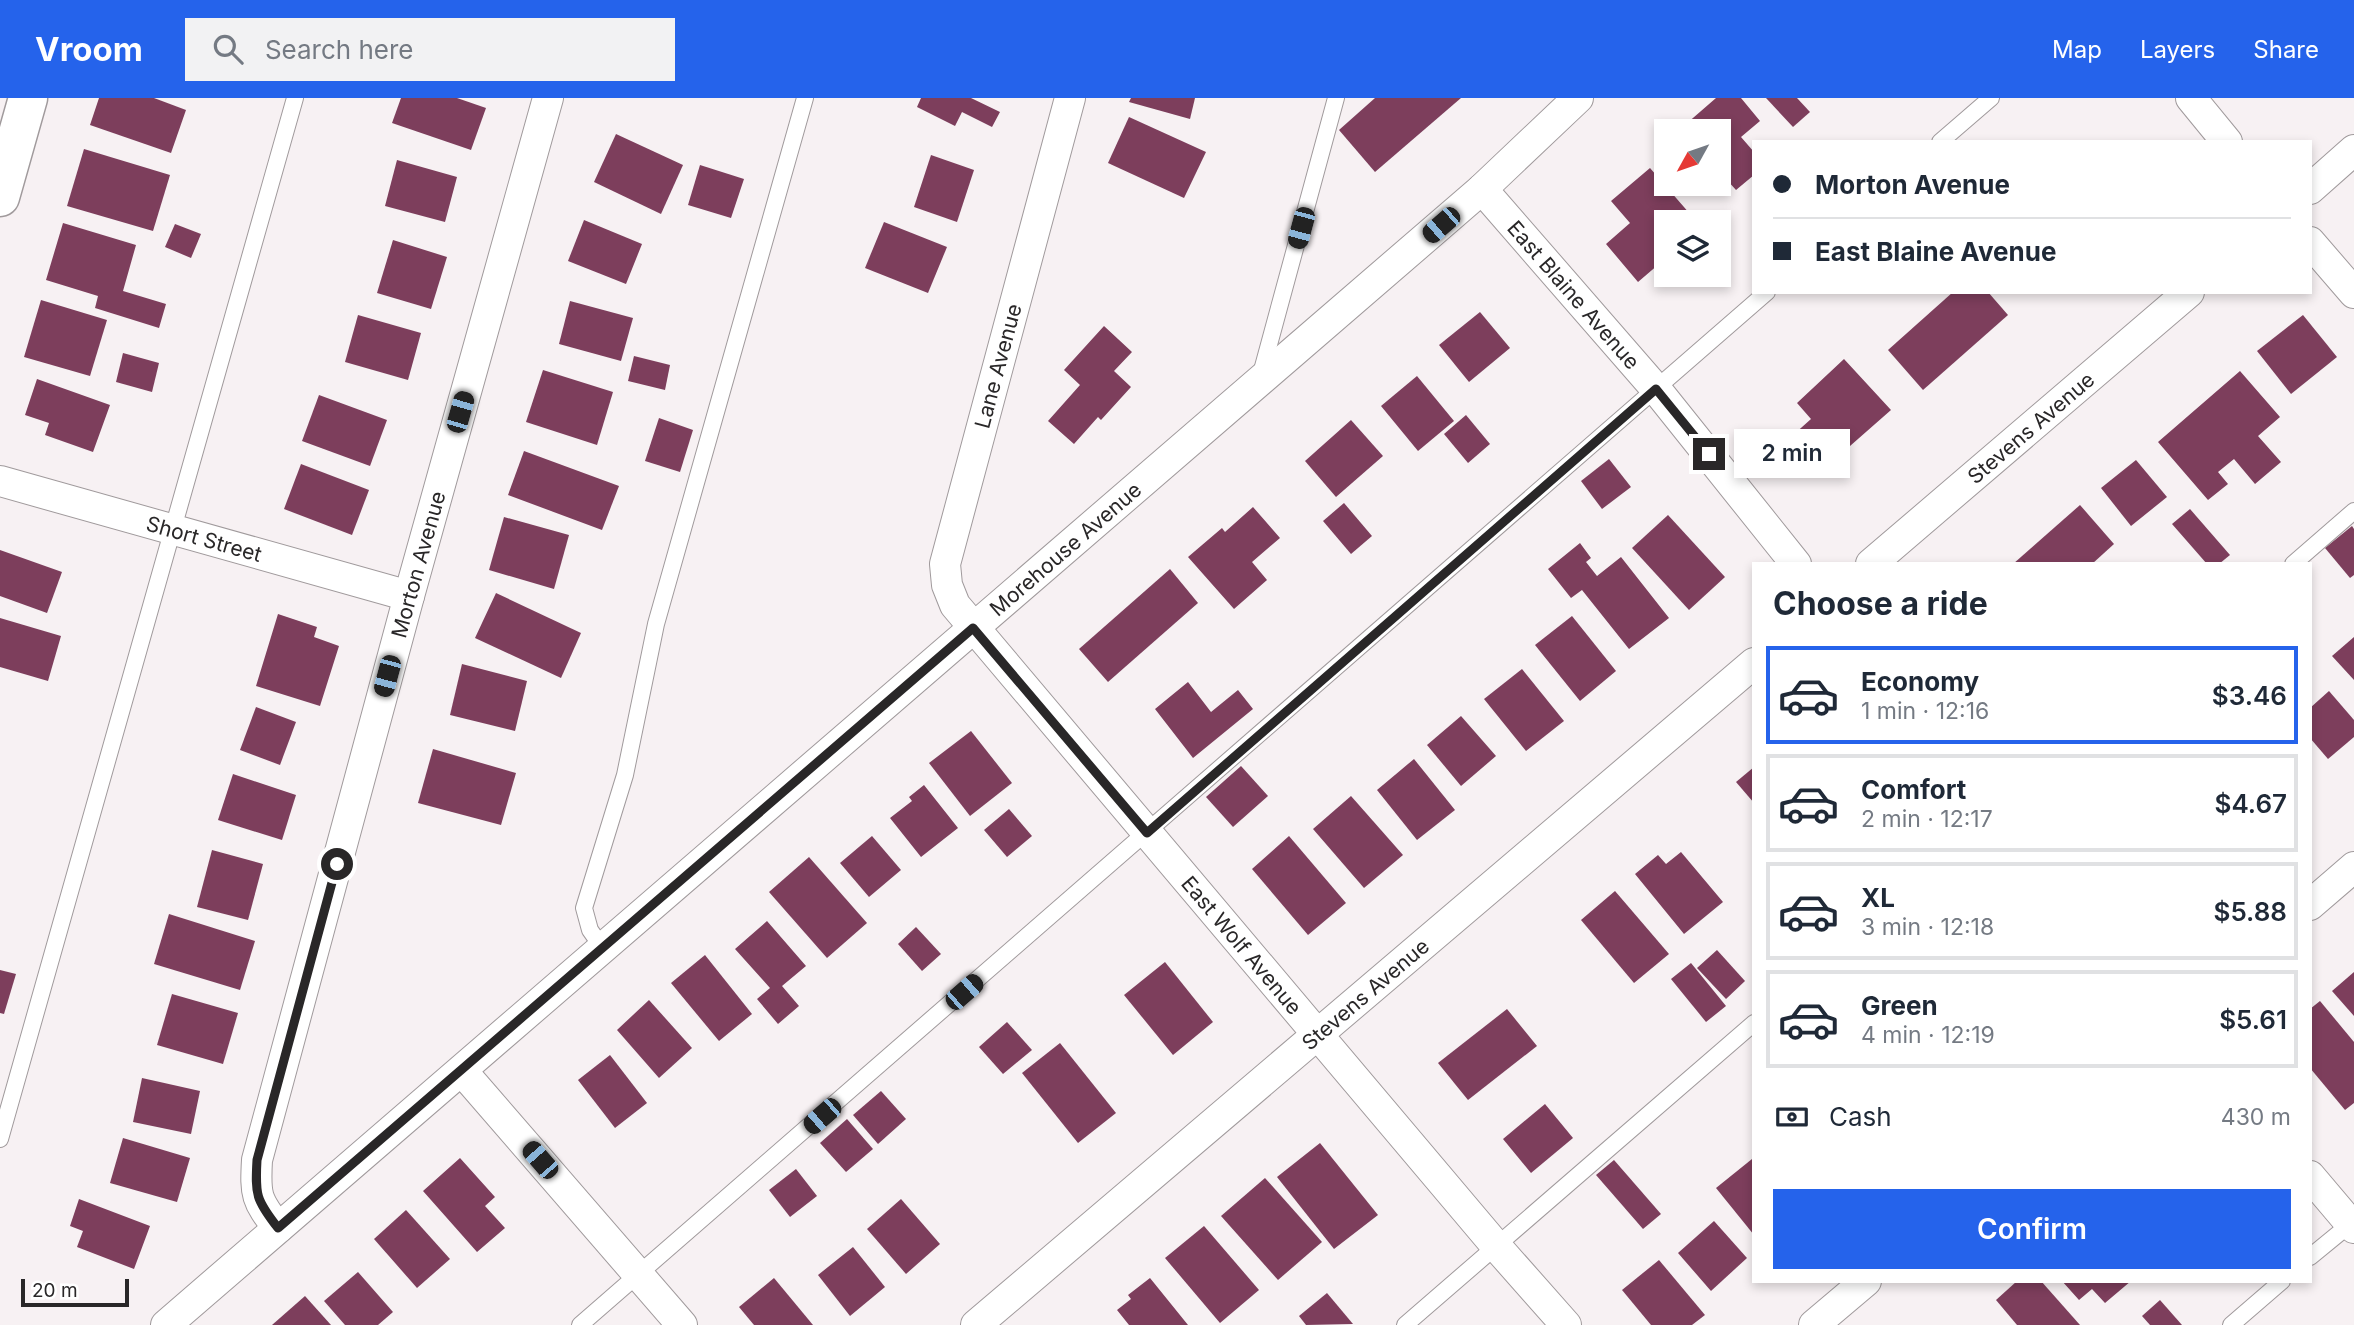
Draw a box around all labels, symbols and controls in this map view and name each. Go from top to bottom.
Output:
search box [185,18,675,81]
text: Vroom [35,29,143,69]
icon: search [209,30,247,68]
text: Search here [265,34,414,65]
text: Map [2052,35,2102,64]
text: Layers [2140,35,2215,64]
text: Share [2253,35,2319,64]
north arrow [1654,119,1731,196]
map controls [1654,119,1731,287]
text: Morton Avenue [1815,169,2010,200]
car [1419,203,1464,247]
car [1286,205,1317,251]
button: layers [1654,210,1731,287]
street label: East Blaine Avenue [1503,215,1645,374]
text: East Blaine Avenue [1815,236,2056,267]
street label: Lane Avenue [969,301,1027,431]
street label: Stevens Avenue [1962,366,2099,489]
car [445,389,476,435]
callout: 2 min [1734,430,1849,478]
route end [1693,438,1725,470]
text: 2 min [1762,439,1822,467]
street label: Morehouse Avenue [984,477,1146,621]
street label: Morton Avenue [386,488,450,640]
street label: Short Street [144,510,265,567]
text: Choose a ride [1773,584,1988,623]
car [372,653,403,699]
icon: car [1777,664,1840,727]
text: Economy [1861,666,1979,697]
text: $3.46 [2212,680,2287,711]
text: 1 min · 12:16 [1861,697,1989,725]
icon: car [1777,772,1840,835]
text: Comfort [1861,774,1966,805]
text: $4.67 [2214,788,2287,819]
text: 2 min · 12:17 [1861,805,1993,833]
route start [321,848,353,880]
street label: East Wolf Avenue [1177,871,1307,1019]
icon: car [1777,880,1840,943]
text: XL [1861,882,1895,913]
text: $5.88 [2213,896,2287,927]
text: 3 min · 12:18 [1861,913,1994,941]
street label: Stevens Avenue [1297,933,1434,1055]
car [942,970,987,1014]
icon: car [1777,988,1840,1051]
text: Green [1861,990,1938,1021]
text: $5.61 [2219,1004,2287,1035]
text: 4 min · 12:19 [1861,1021,1995,1049]
car [800,1094,845,1138]
icon: cash [1773,1098,1811,1136]
text: Cash [1829,1101,1892,1132]
text: 430 m [2221,1103,2291,1131]
car [519,1137,562,1183]
button: Confirm [1773,1189,2291,1269]
scale bar [21,1276,130,1308]
text: 20 m [32,1279,78,1302]

